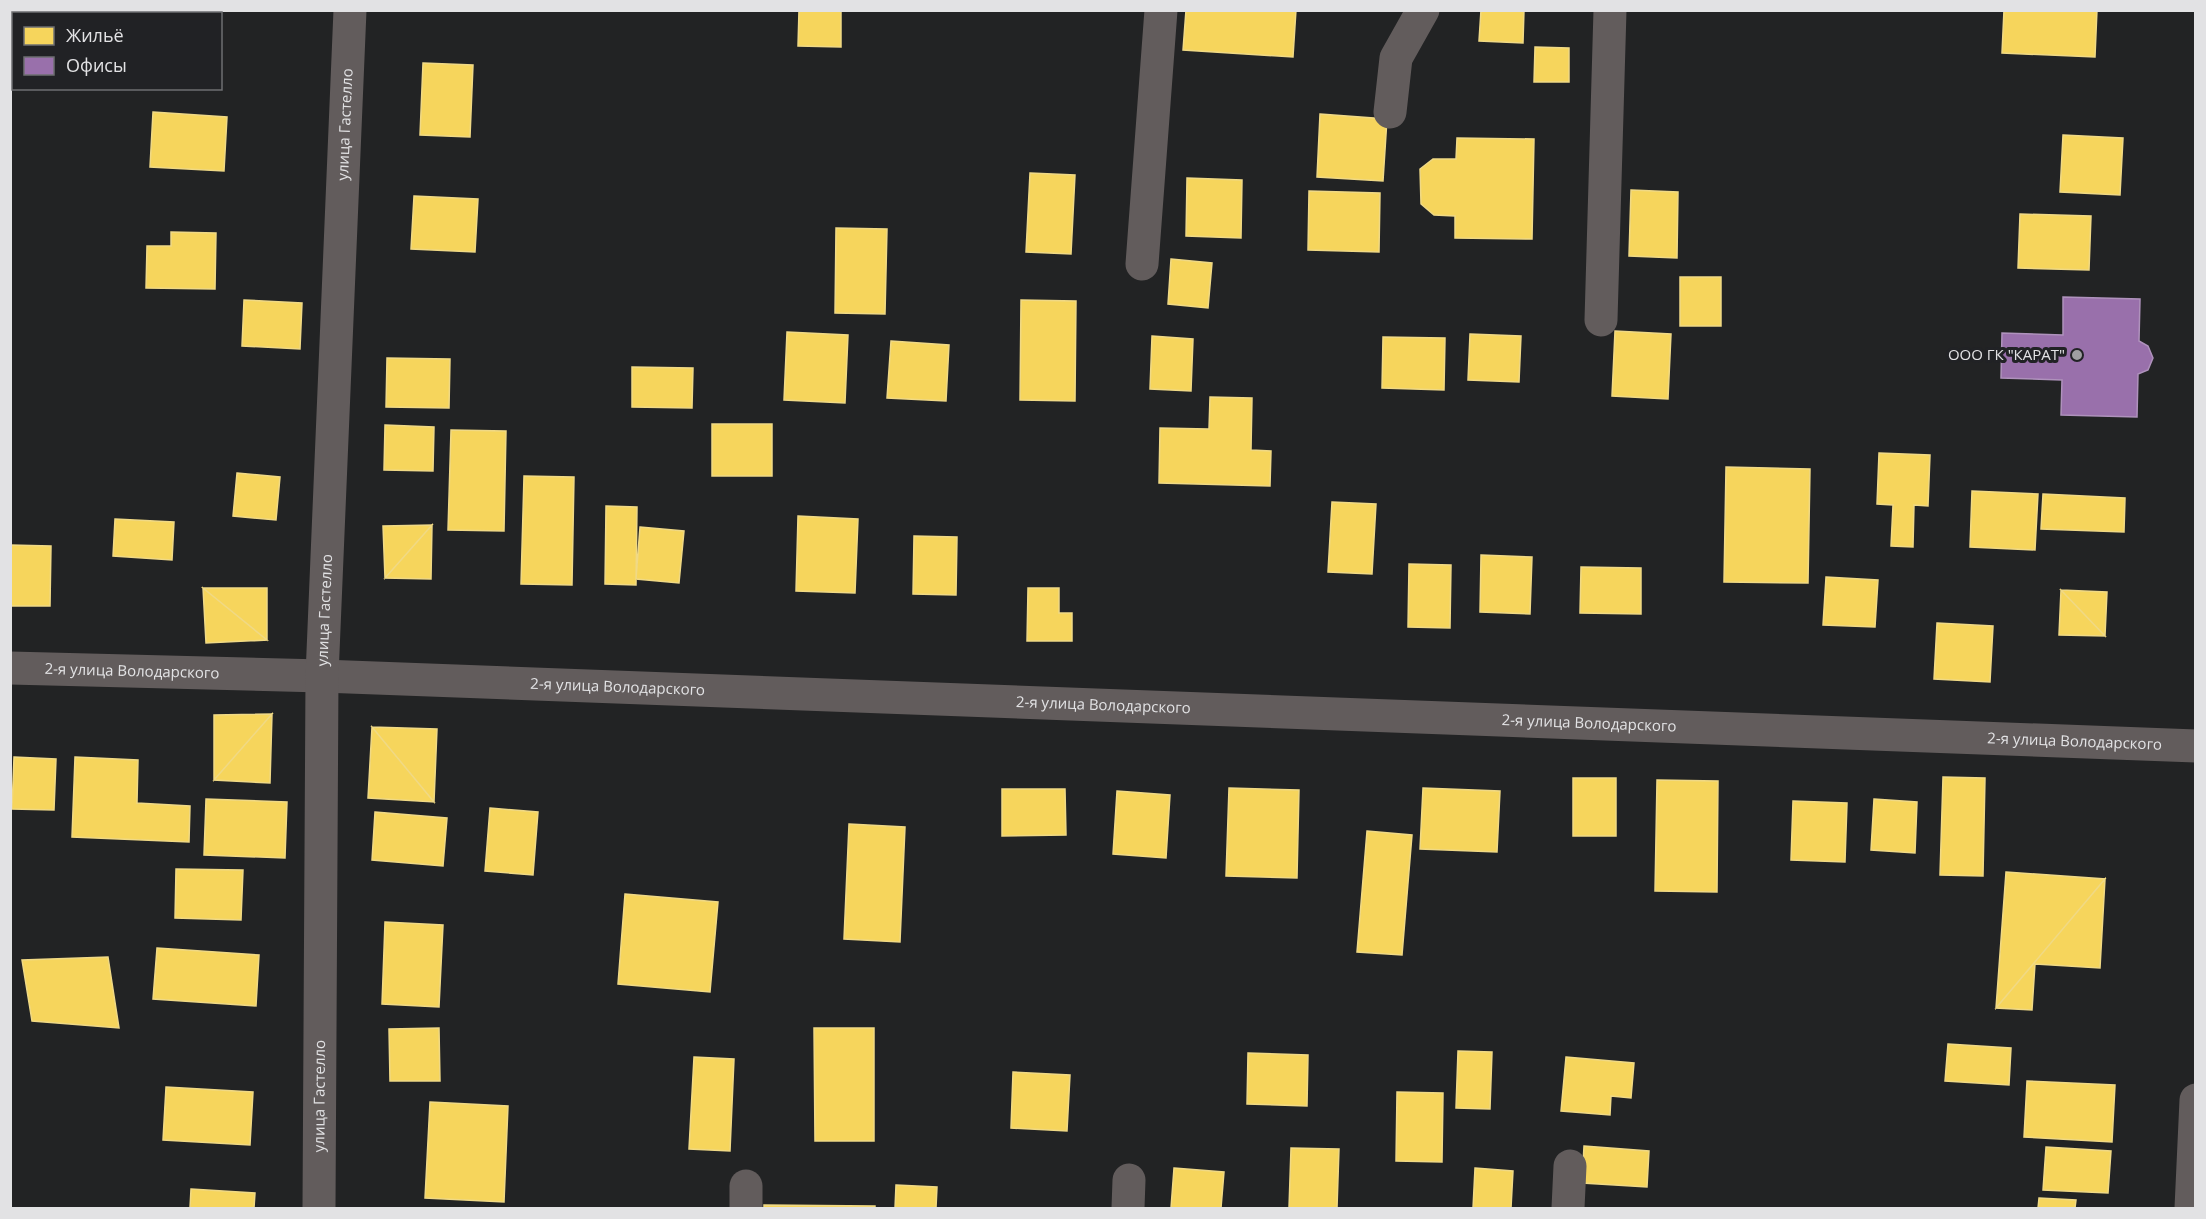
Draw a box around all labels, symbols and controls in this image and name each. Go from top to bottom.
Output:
legend [12,12,222,90]
text: Жильё [66,23,124,47]
text: Офисы [66,53,127,77]
street label: улица Гастелло [332,68,357,181]
place label: ООО ГК "КАРАТ" [1948,344,2065,364]
marker: ООО ГК "КАРАТ" [2070,348,2084,362]
street label: улица Гастелло [311,553,336,667]
street label: 2-я улица Володарского [44,658,220,682]
street label: 2-я улица Володарского [530,673,705,699]
street label: 2-я улица Володарского [1016,691,1191,717]
street label: 2-я улица Володарского [1501,709,1677,736]
street label: 2-я улица Володарского [1987,727,2162,754]
street label: улица Гастелло [308,1040,329,1152]

